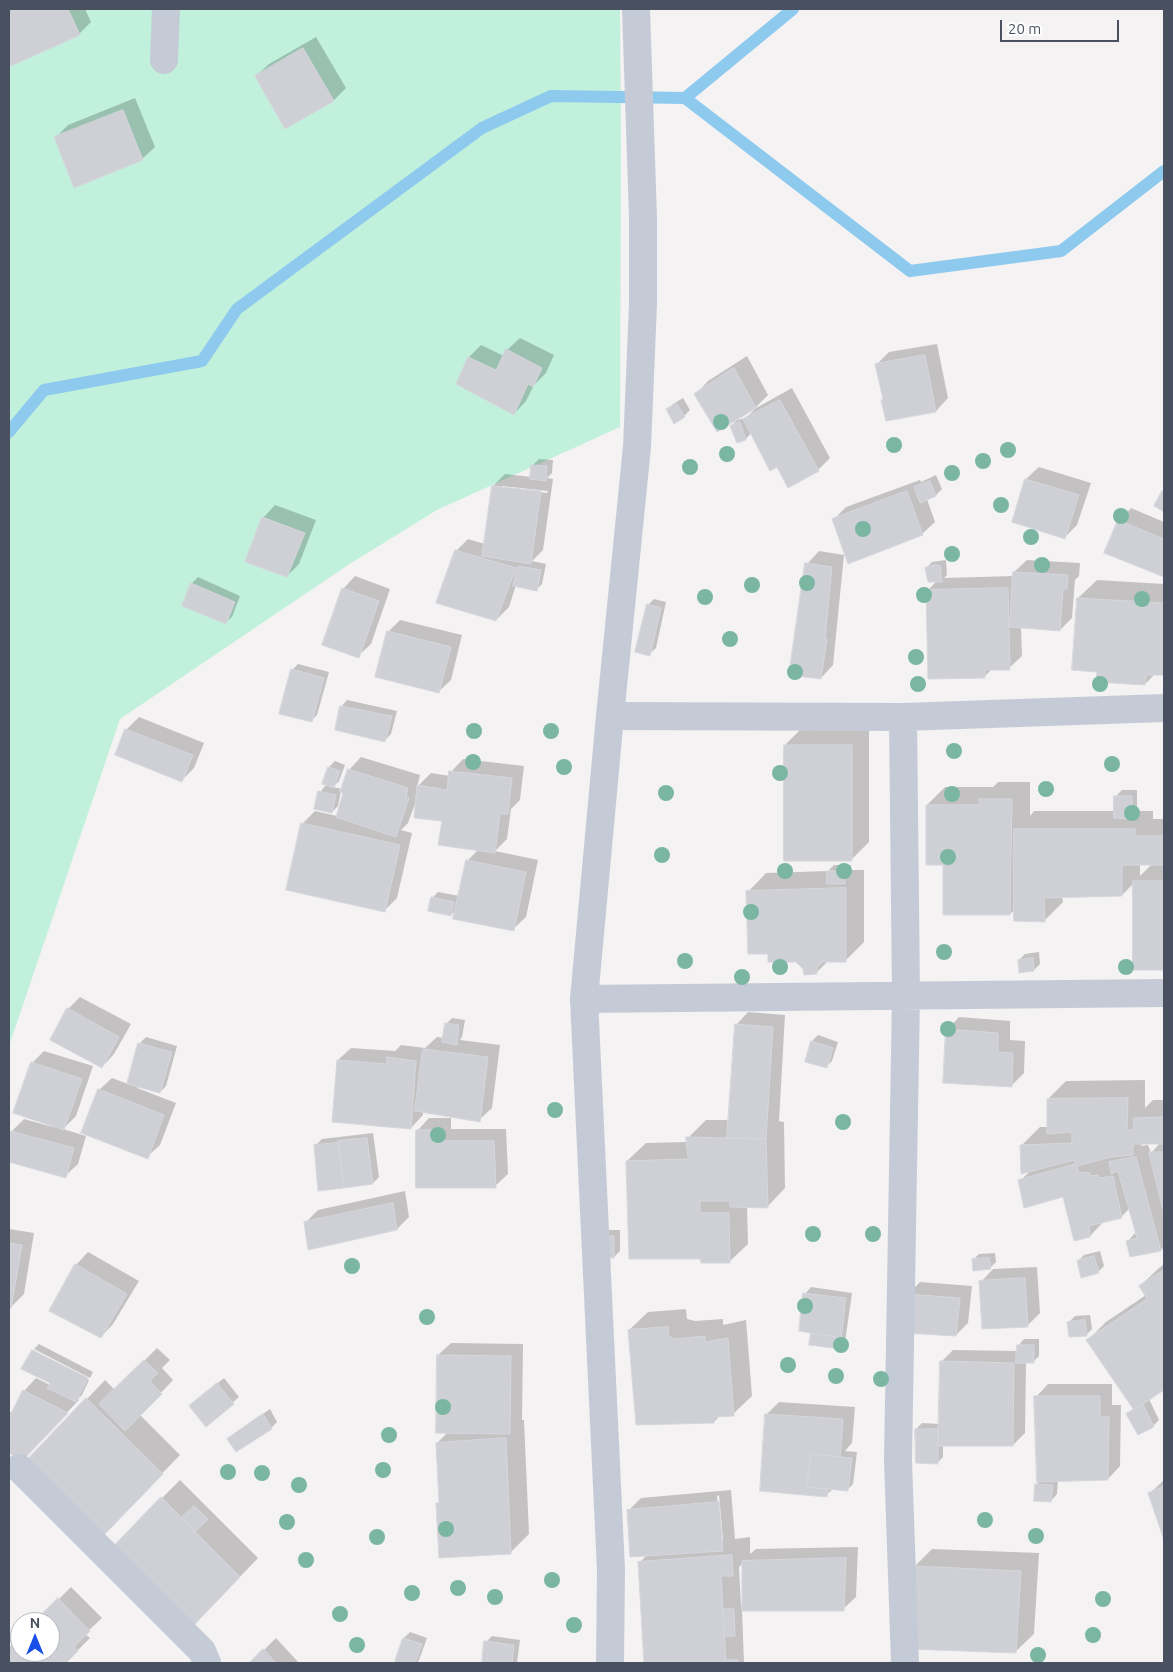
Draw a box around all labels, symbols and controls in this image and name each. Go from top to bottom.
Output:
scale bar [1003,10,1122,42]
text: 20 m [1008,20,1041,37]
north arrow [10,1612,60,1662]
text: N [30,1615,40,1631]

